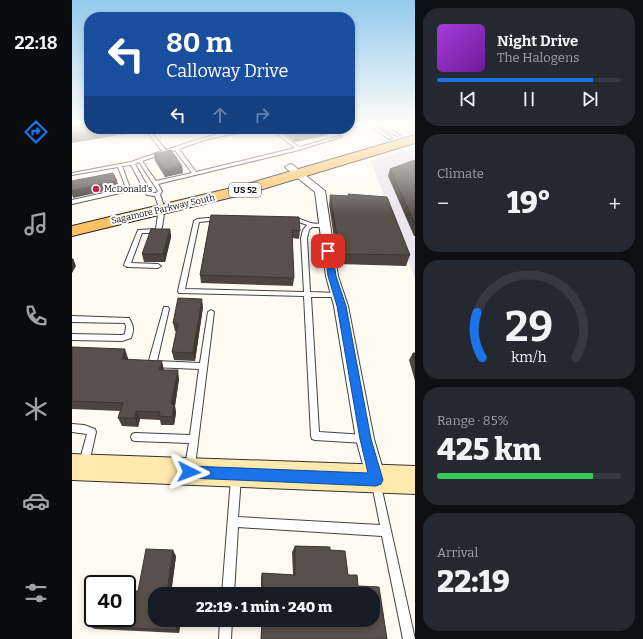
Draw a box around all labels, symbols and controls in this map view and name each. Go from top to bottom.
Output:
text: 80 m [166,26,232,59]
icon: left [100,28,152,80]
text: 22:18 [14,32,58,54]
text: Night Drive [497,32,578,50]
text: The Halogens [497,50,579,65]
text: Calloway Drive [166,60,288,82]
icon: previous [457,88,479,110]
icon: pause [518,88,540,110]
icon: next [579,88,601,110]
icon: left [167,104,189,126]
icon: ahead [209,104,231,126]
icon: right [251,104,273,126]
icon: directions [22,118,50,146]
text: Climate [437,166,484,181]
road number: US 52 [229,183,261,197]
marker: McDonald's [91,184,101,194]
place label: McDonald's [104,184,152,194]
text: 19° [507,185,551,221]
text: − [437,190,449,217]
text: + [608,190,621,217]
street label: Sagamore Parkway South [110,192,216,226]
icon: music [22,210,50,238]
pin [311,234,345,268]
icon: arrive [317,240,339,262]
text: 29 [505,301,553,351]
icon: phone [22,302,50,330]
text: km/h [511,348,547,365]
icon: climate [22,395,50,423]
text: Range · 85% [437,413,509,428]
text: 425 km [437,432,541,468]
position arrow [168,451,210,493]
icon: car [22,487,50,515]
text: Arrival [437,545,478,560]
text: 22:19 [437,564,510,600]
speed limit sign: 40 [84,575,136,627]
icon: filters [22,579,50,607]
text: 22:19 · 1 min · 240 m [196,598,332,616]

